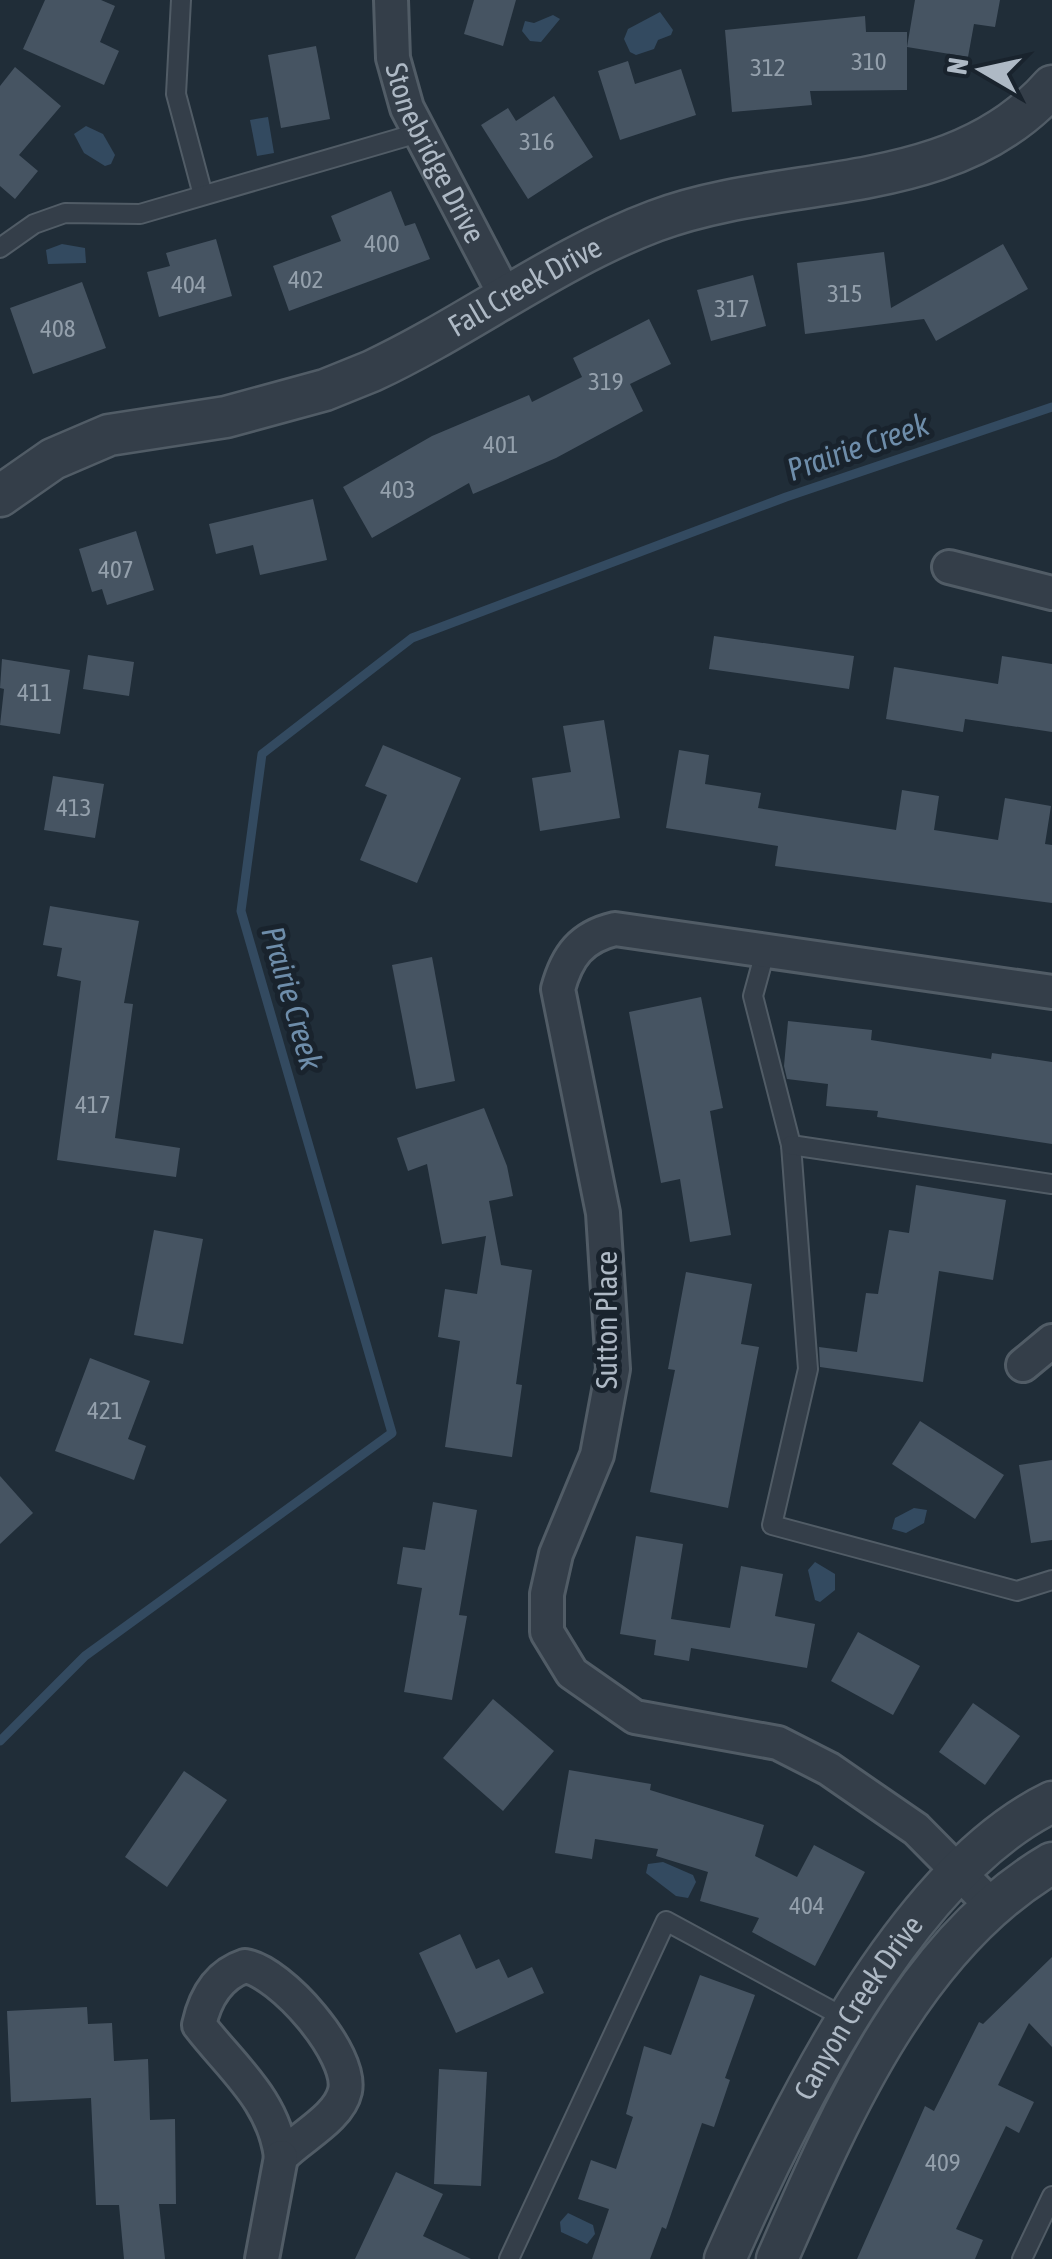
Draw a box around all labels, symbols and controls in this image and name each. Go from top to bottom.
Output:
north arrow [932,20,1032,120]
house number: 310 [851,47,887,75]
house number: 312 [750,53,786,81]
text: N [940,55,974,77]
street label: Stonebridge Drive [379,59,492,248]
house number: 316 [519,127,555,155]
house number: 400 [364,229,400,257]
street label: Fall Creek Drive [442,229,607,343]
house number: 402 [288,265,324,293]
house number: 404 [171,270,207,298]
house number: 315 [827,279,863,307]
house number: 317 [714,294,750,322]
house number: 408 [40,314,76,342]
house number: 319 [588,367,624,395]
water label: Prairie Creek [782,405,934,488]
house number: 401 [483,430,519,458]
house number: 403 [380,475,416,503]
house number: 407 [98,555,134,583]
house number: 411 [17,678,53,706]
house number: 413 [56,793,92,821]
water label: Prairie Creek [254,922,331,1075]
house number: 417 [75,1090,111,1118]
street label: Sutton Place [589,1251,623,1389]
house number: 421 [87,1396,123,1424]
house number: 404 [789,1891,825,1919]
street label: Canyon Creek Drive [787,1908,929,2105]
house number: 409 [925,2148,961,2176]

